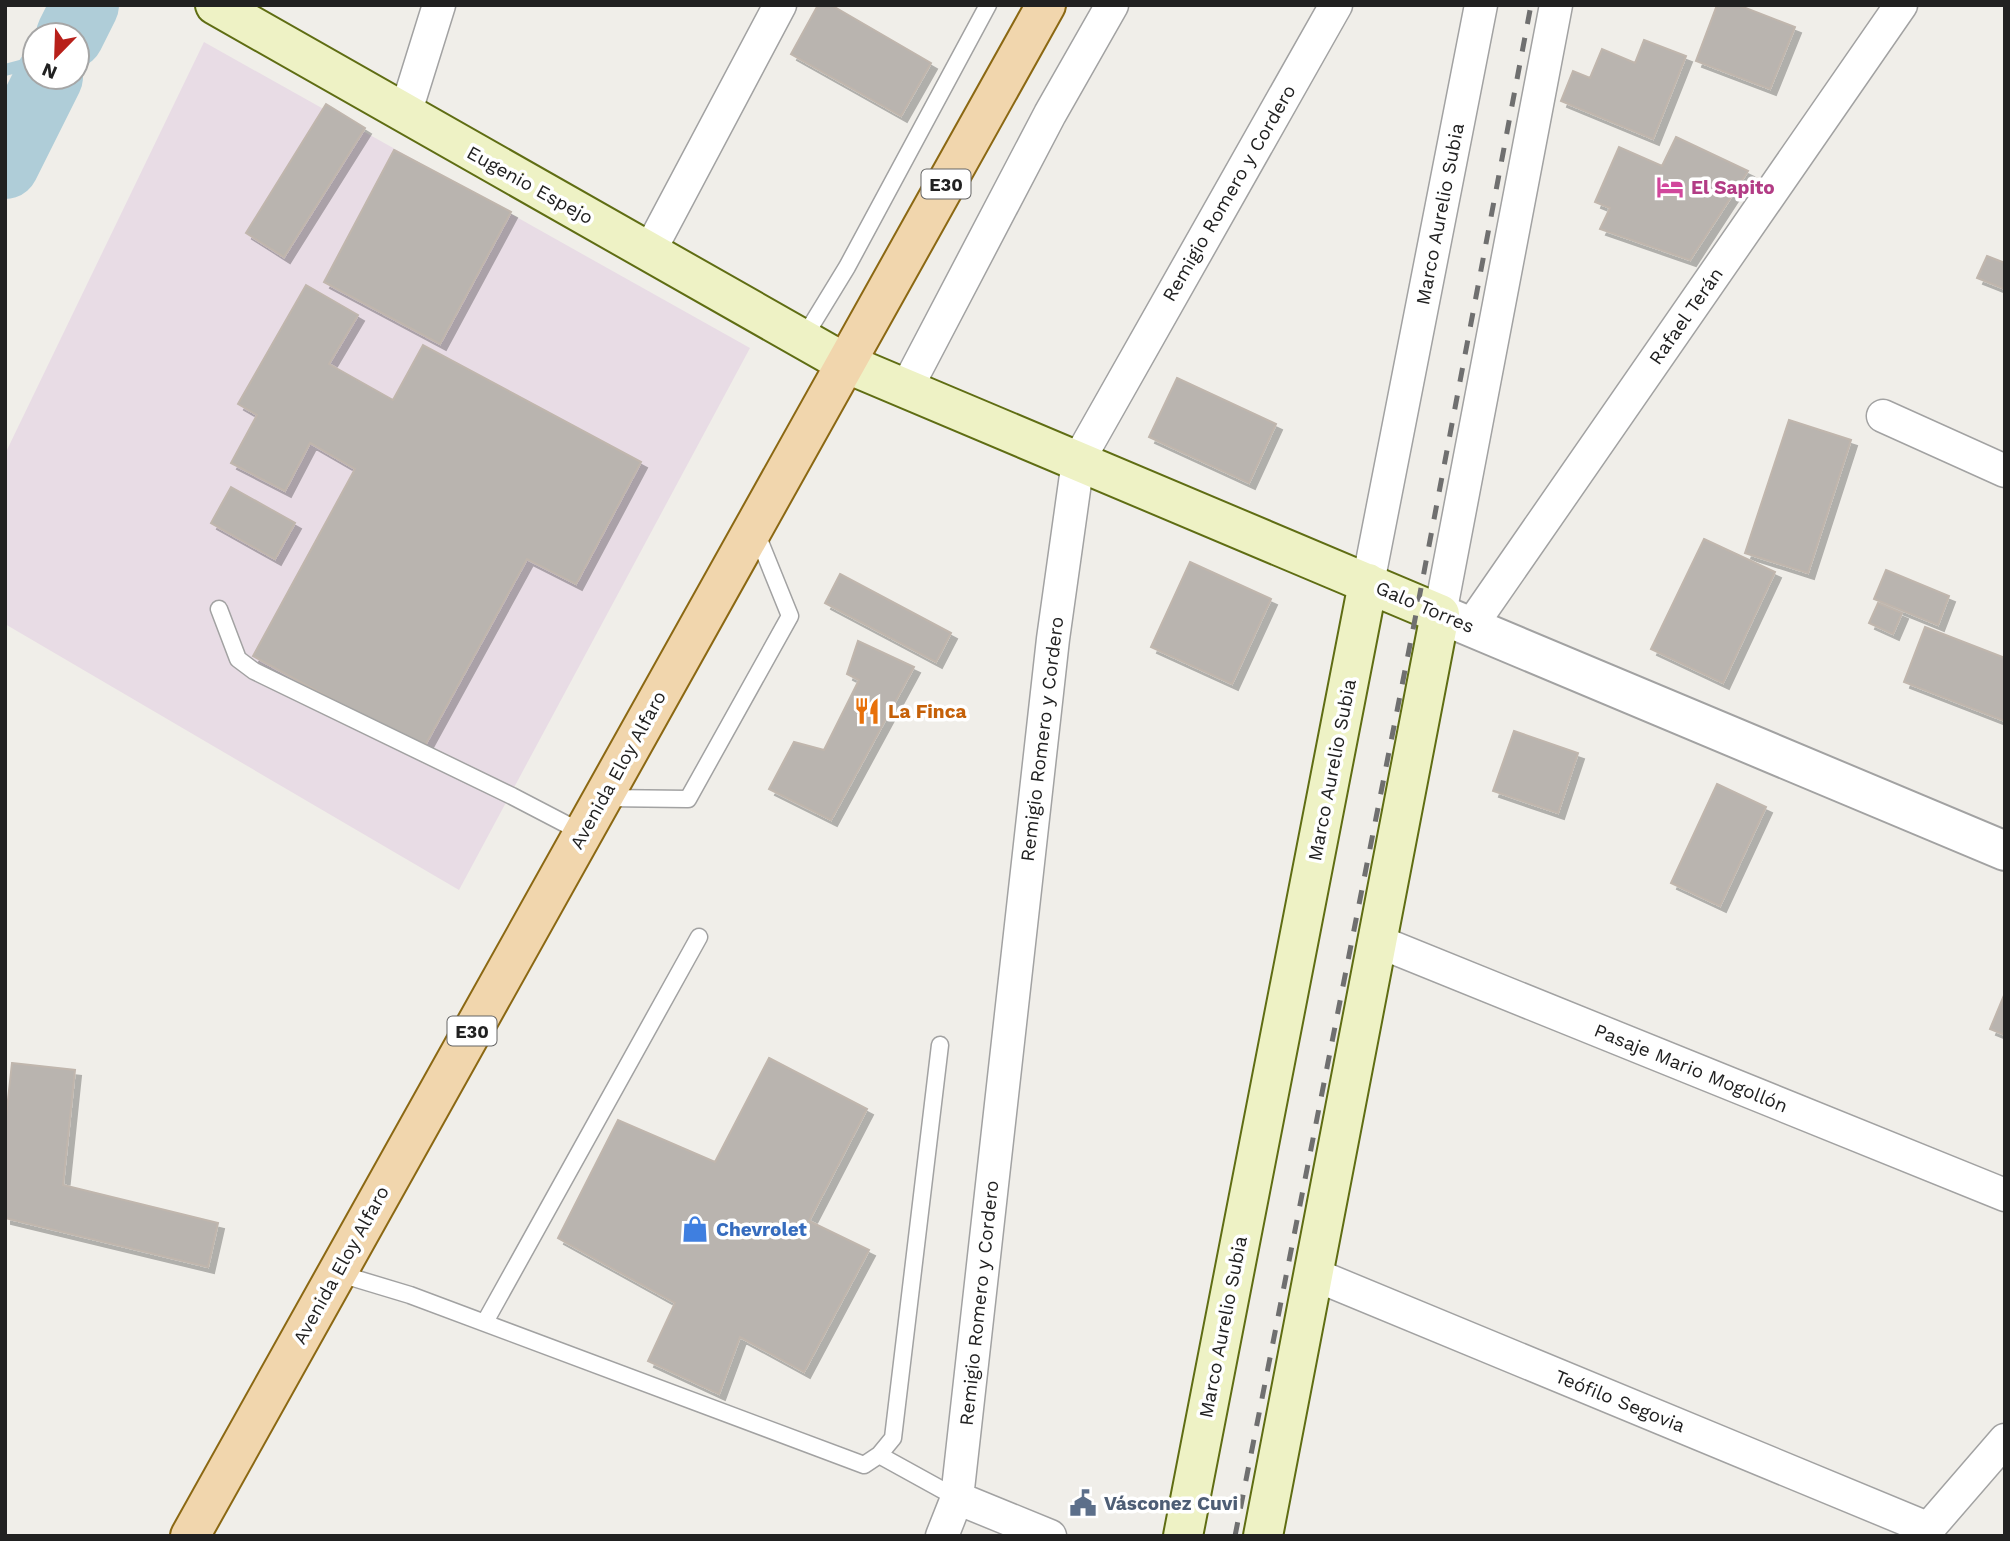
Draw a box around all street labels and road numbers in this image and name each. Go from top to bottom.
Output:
street label: Remigio Romero y Cordero [1157,80,1301,306]
street label: Marco Aurelio Subia [1411,121,1469,307]
street label: Eugenio Espejo [463,141,597,229]
road number: E30 [922,169,970,198]
street label: Rafael Terán [1644,263,1728,369]
street label: Galo Torres [1372,576,1478,638]
street label: Remigio Romero y Cordero [1016,615,1068,863]
street label: Marco Aurelio Subia [1303,677,1361,863]
street label: Avenida Eloy Alfaro [565,687,671,853]
road number: E30 [448,1016,496,1046]
street label: Pasaje Mario Mogollón [1591,1019,1791,1117]
street label: Remigio Romero y Cordero [955,1179,1003,1427]
street label: Avenida Eloy Alfaro [288,1182,394,1348]
street label: Marco Aurelio Subia [1194,1234,1252,1420]
street label: Teófilo Segovia [1552,1364,1689,1438]

